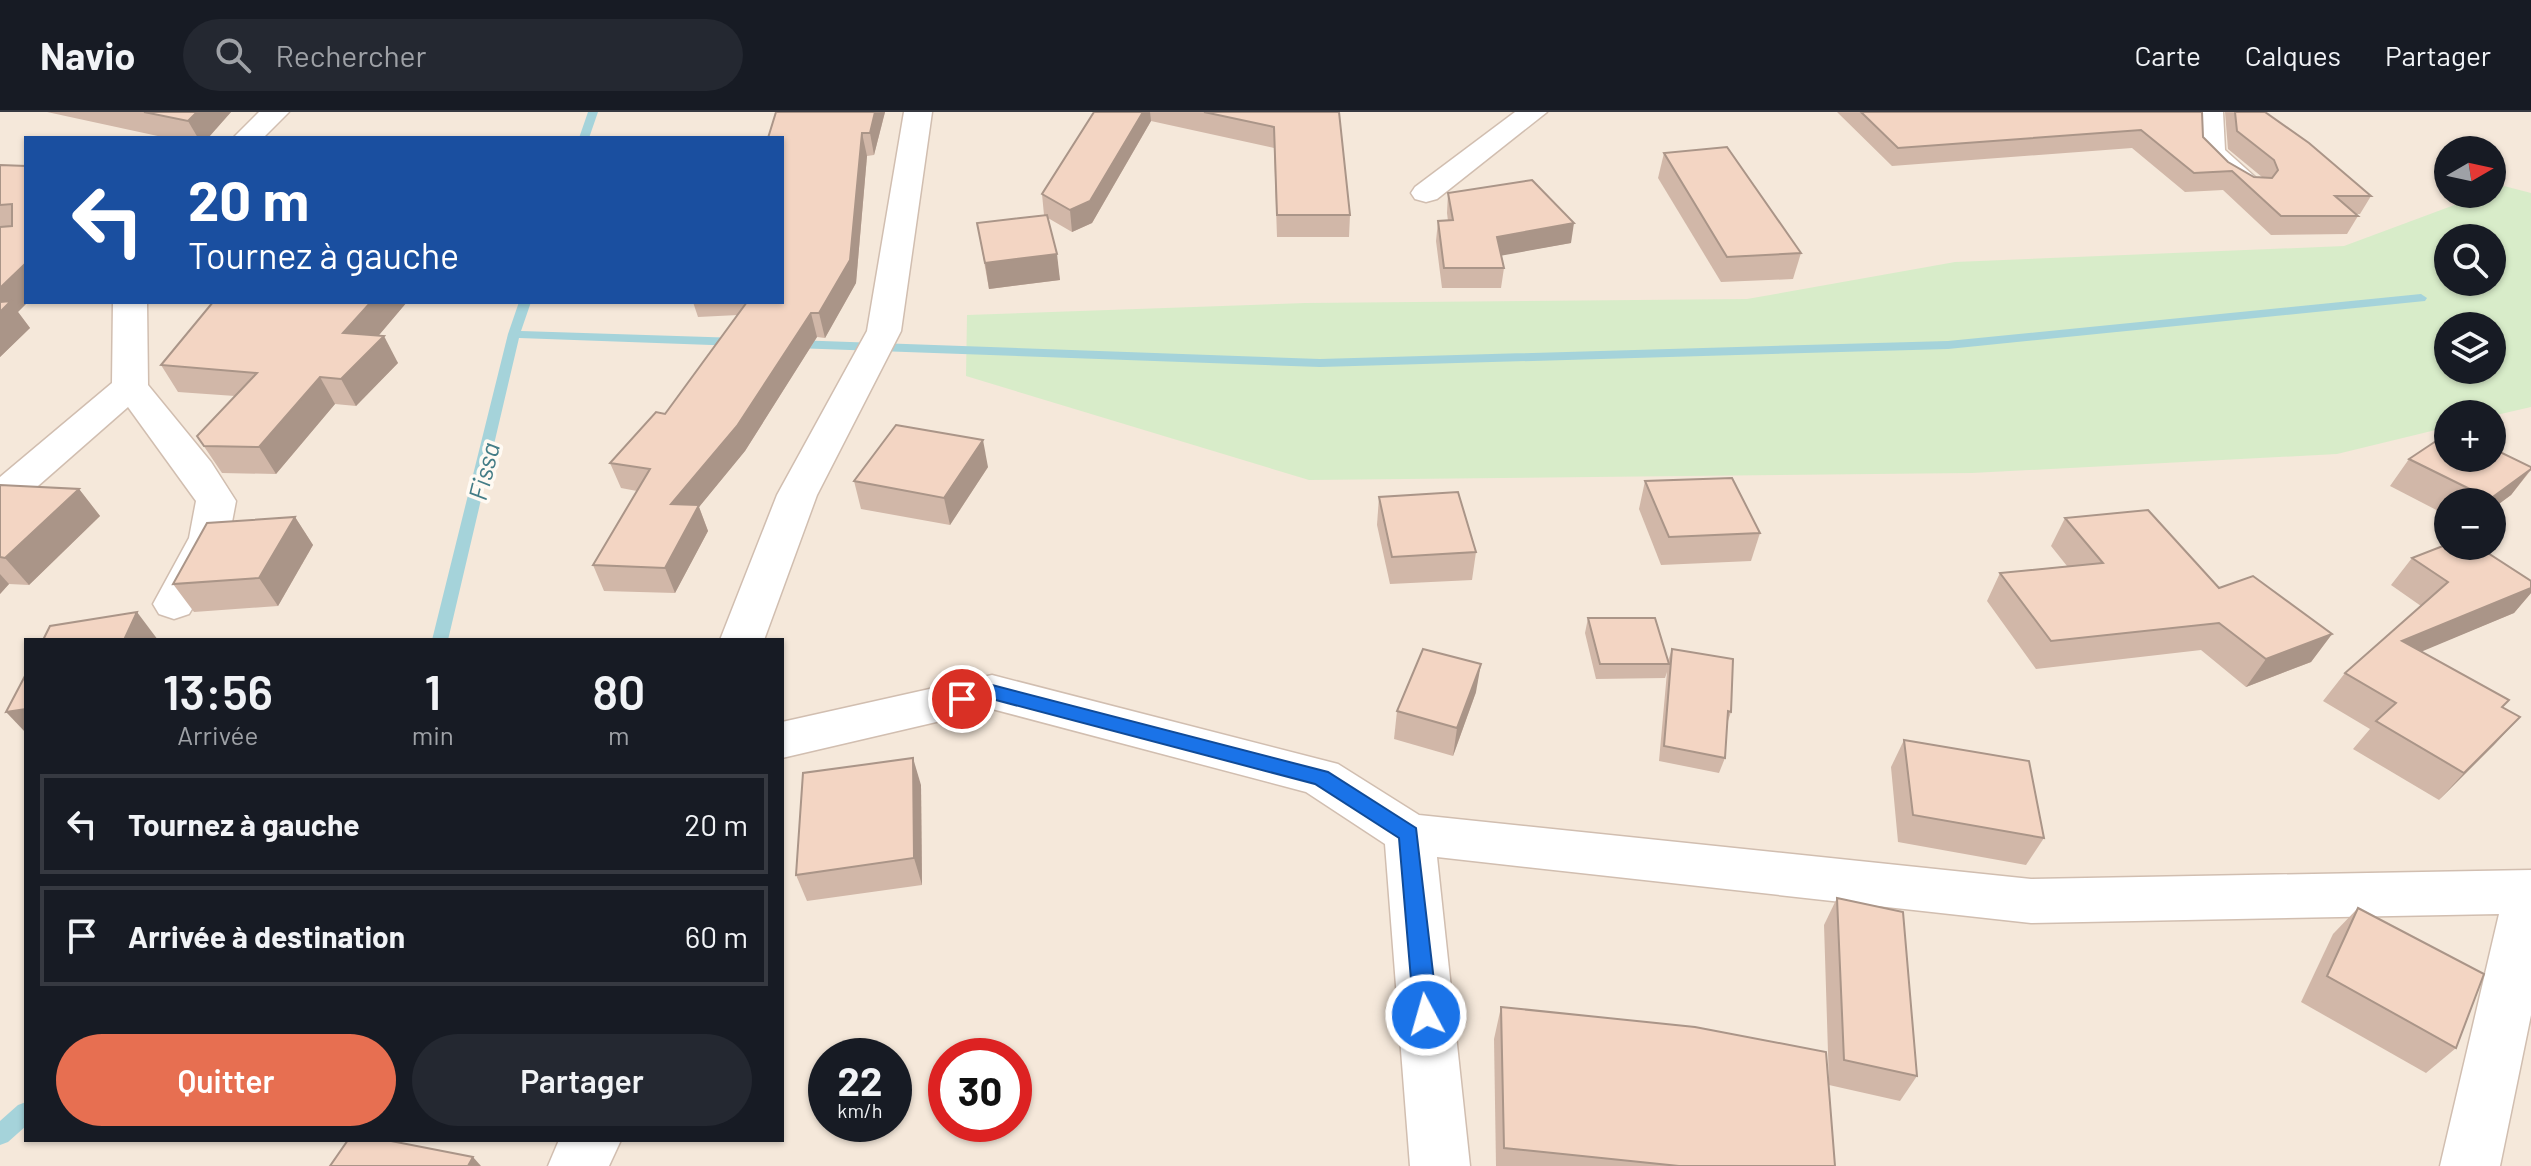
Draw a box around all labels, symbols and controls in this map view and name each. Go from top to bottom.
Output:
search box [183,19,743,91]
text: Navio [40,32,135,78]
icon: search [211,33,255,77]
text: Rechercher [275,37,426,73]
text: Carte [2134,38,2201,72]
text: Calques [2245,38,2341,72]
text: Partager [2385,38,2491,72]
north arrow [2434,136,2506,208]
map controls [2434,136,2506,560]
text: 20 m [188,165,309,232]
icon: left [56,168,160,272]
button: search [2434,224,2506,296]
text: Tournez à gauche [188,233,459,276]
button: layers [2434,312,2506,384]
button: + [2434,400,2506,472]
water label: Fissa [461,439,505,503]
button: − [2434,488,2506,560]
text: 13:56 [163,662,273,720]
text: 1 [424,662,441,720]
text: 80 [592,662,645,720]
pin [928,665,996,733]
icon: arrive [940,677,984,721]
text: Arrivée [177,719,258,750]
text: min [412,719,454,750]
text: m [608,719,630,750]
icon: left [60,802,104,846]
text: Tournez à gauche [128,806,360,842]
text: 20 m [684,806,748,842]
icon: arrive [60,914,104,958]
text: Arrivée à destination [128,918,405,954]
text: 60 m [685,918,748,954]
position arrow [1384,973,1468,1057]
button: Quitter [56,1034,396,1126]
button: Partager [412,1034,752,1126]
speed limit sign: 30 [928,1038,1032,1142]
text: 22 [838,1056,882,1104]
text: km/h [837,1098,883,1122]

